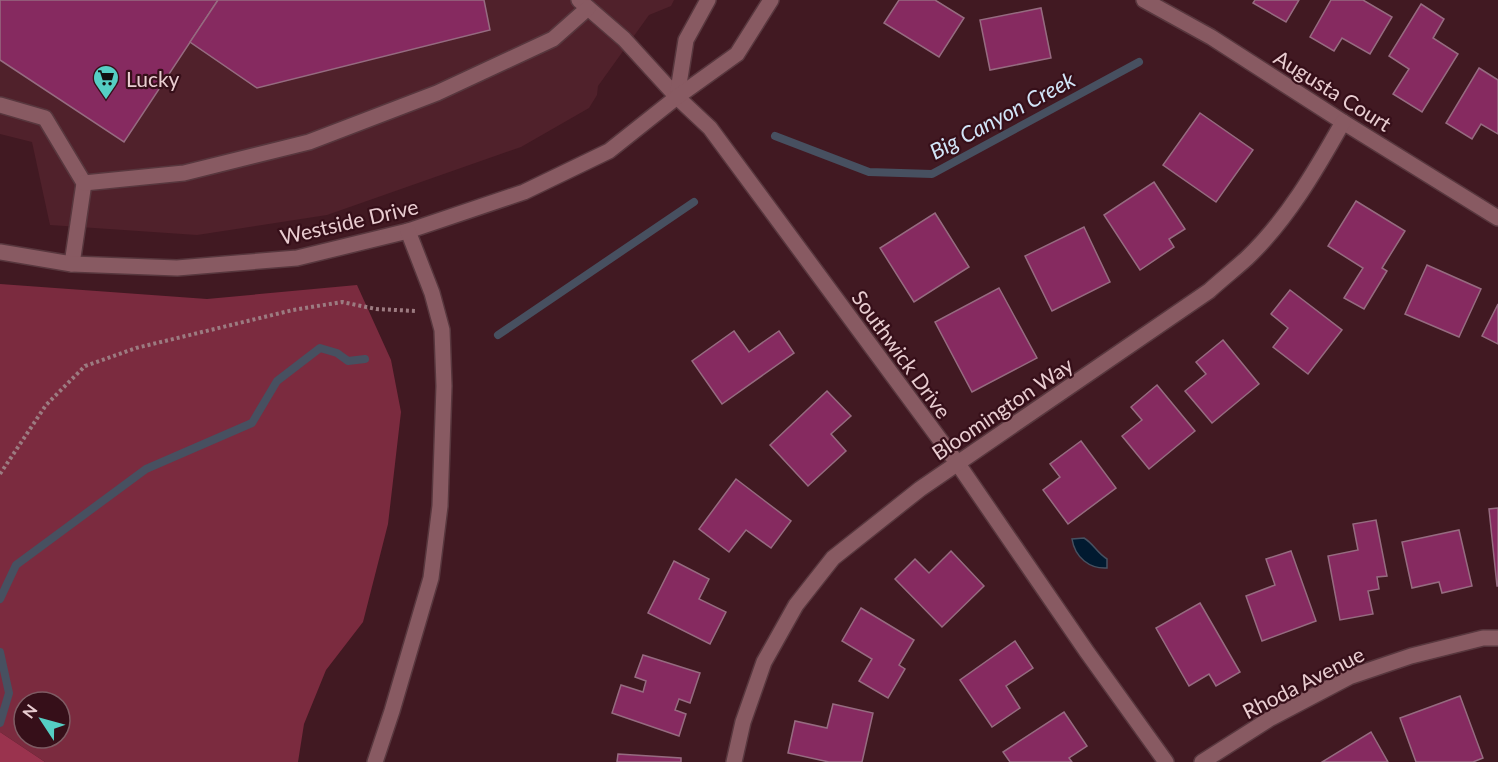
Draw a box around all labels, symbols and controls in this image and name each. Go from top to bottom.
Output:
street label: Augusta Court [1270,44,1397,136]
supermarket icon: Lucky [91,63,121,101]
water label: Big Canyon Creek [925,65,1080,165]
place label: Lucky [126,66,180,91]
street label: Westside Drive [278,193,420,249]
street label: Southwick Drive [847,285,957,423]
street label: Bloomington Way [927,351,1077,464]
street label: Rhoda Avenue [1238,641,1368,723]
north arrow [12,690,72,750]
text: N [18,700,41,721]

